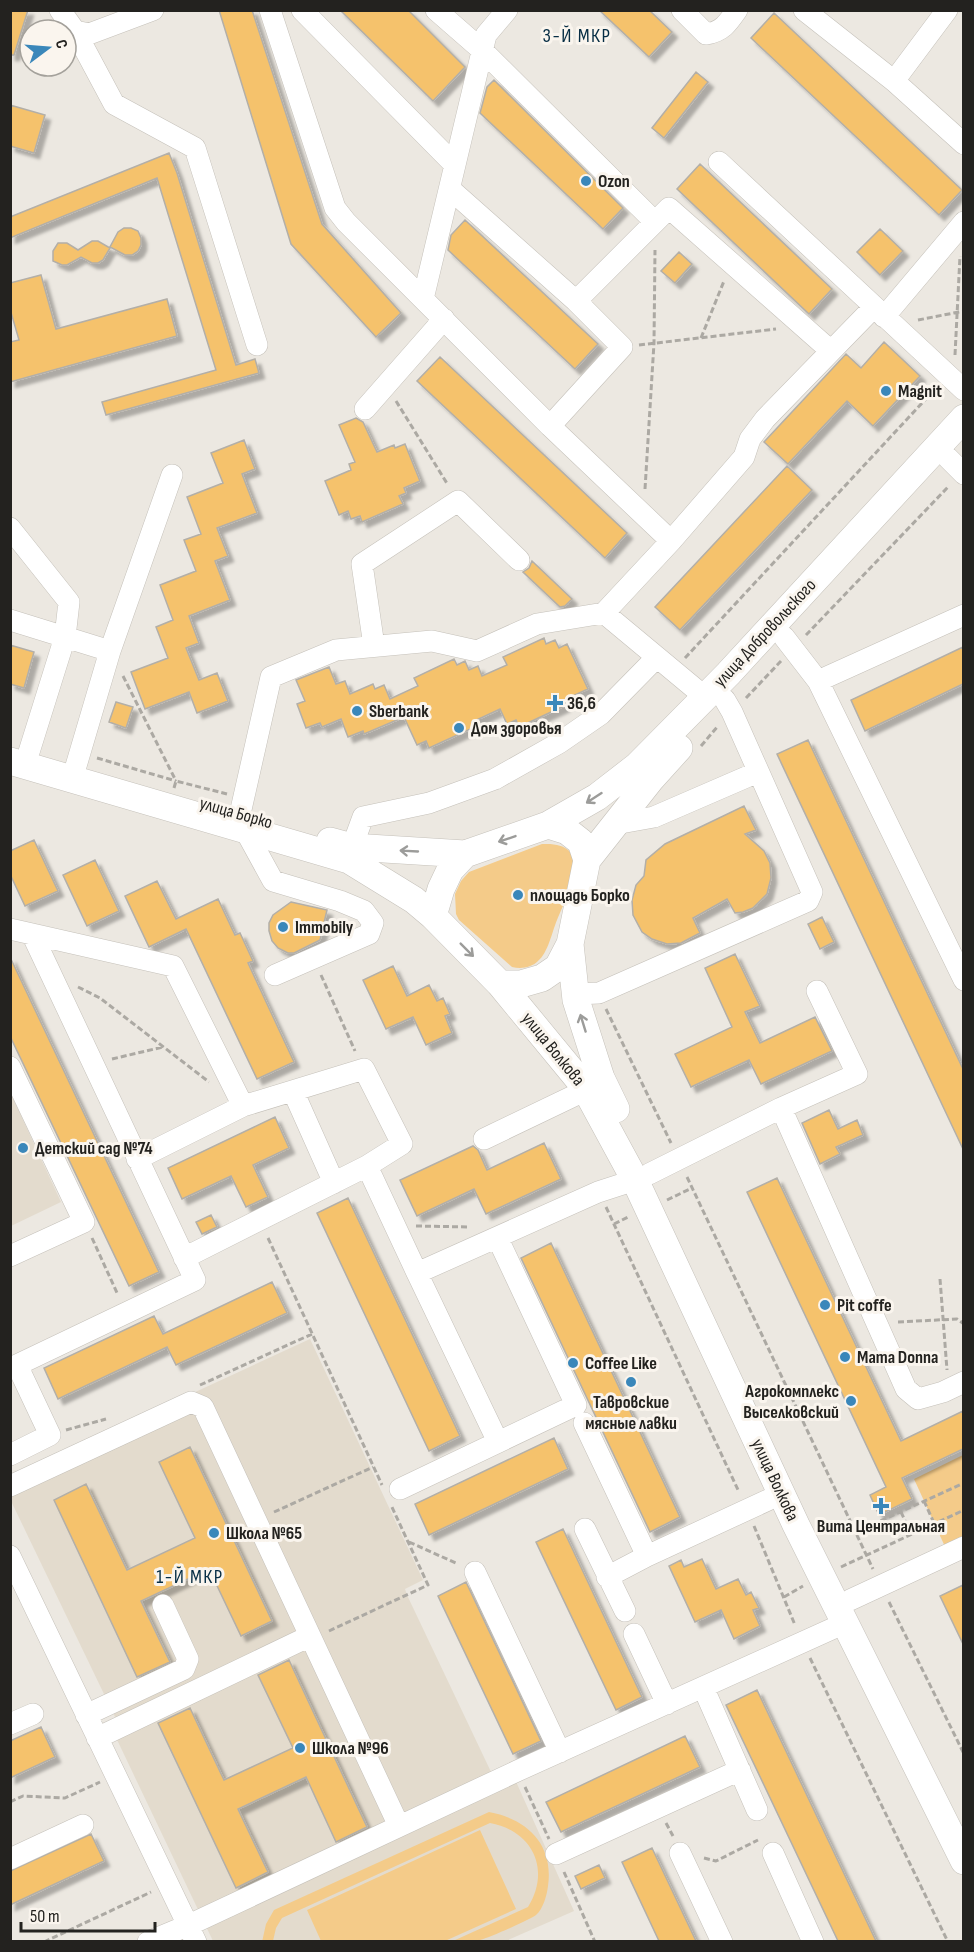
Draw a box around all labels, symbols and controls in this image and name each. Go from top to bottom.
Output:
north arrow [18,18,78,78]
district label: 3-Й МКР [543,24,611,48]
text: С [51,38,71,51]
place label: Ozon [598,171,630,192]
marker: Ozon [579,174,593,188]
place label: Magnit [898,381,942,402]
marker: Magnit [879,384,893,398]
street label: улица Добровольского [710,575,820,691]
place label: 36,6 [567,693,596,714]
marker: 36,6 [548,696,562,710]
place label: Sberbank [369,701,429,722]
marker: Sberbank [350,704,364,718]
place label: Дом здоровья [471,718,561,739]
marker: Дом здоровья [452,721,466,735]
one-way arrow [586,792,603,804]
street label: улица Борко [197,793,275,833]
one-way arrow [498,835,517,846]
one-way arrow [399,845,419,856]
place label: площадь Борко [530,885,630,906]
marker: площадь Борко [511,888,525,902]
place label: Immobily [295,917,354,938]
marker: Immobily [276,920,290,934]
one-way arrow [460,942,474,957]
street label: улица Волкова [517,1008,589,1090]
one-way arrow [576,1014,587,1033]
place label: Детский сад №74 [35,1138,153,1159]
marker: Детский сад №74 [16,1141,30,1155]
place label: Pit coffe [837,1295,892,1316]
marker: Pit coffe [818,1298,832,1312]
place label: Mama Donna [857,1347,938,1368]
marker: Mama Donna [838,1350,852,1364]
place label: Coffee Like [585,1353,657,1374]
marker: Coffee Like [566,1356,580,1370]
marker: Тавровские мясные лавки [624,1375,638,1389]
place label: Агрокомплекс Выселковский [743,1381,839,1423]
place label: Тавровские мясные лавки [585,1392,677,1434]
marker: Агрокомплекс Выселковский [844,1394,858,1408]
street label: улица Волкова [747,1436,803,1525]
marker: Вита Центральная [874,1499,888,1513]
place label: Вита Центральная [817,1516,945,1537]
place label: Школа №65 [226,1523,302,1544]
marker: Школа №65 [207,1526,221,1540]
district label: 1-Й МКР [156,1565,224,1589]
place label: Школа №96 [312,1738,389,1759]
marker: Школа №96 [293,1741,307,1755]
scale bar [21,1895,154,1933]
text: 50 m [30,1906,60,1927]

